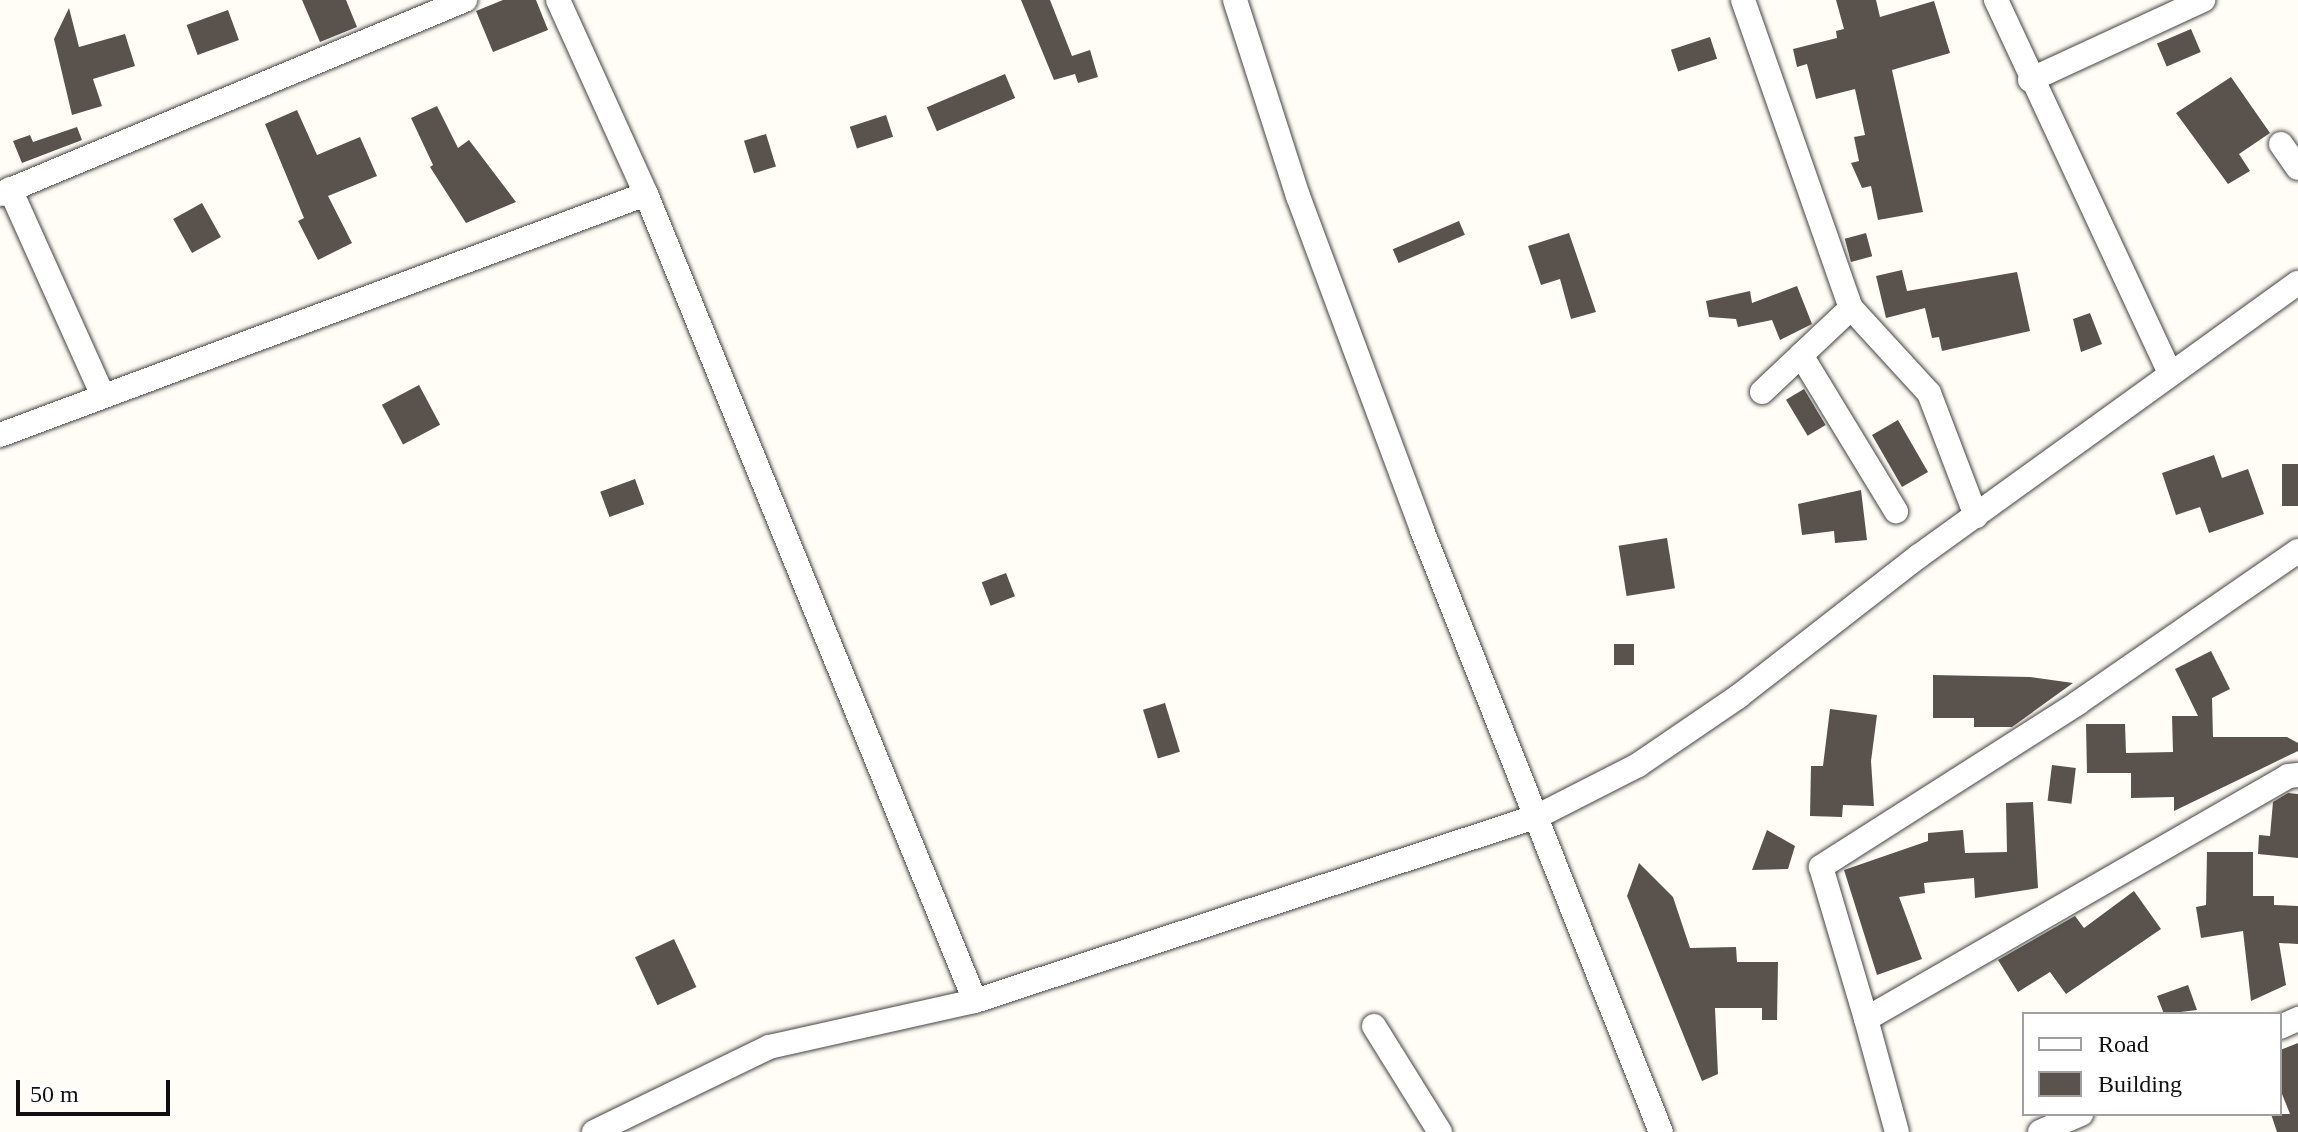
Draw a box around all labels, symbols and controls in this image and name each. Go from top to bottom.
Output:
legend [2022,1012,2282,1116]
text: Road [2098,1031,2149,1057]
scale bar [20,1064,174,1114]
text: Building [2098,1071,2182,1097]
text: 50 m [30,1081,79,1107]

